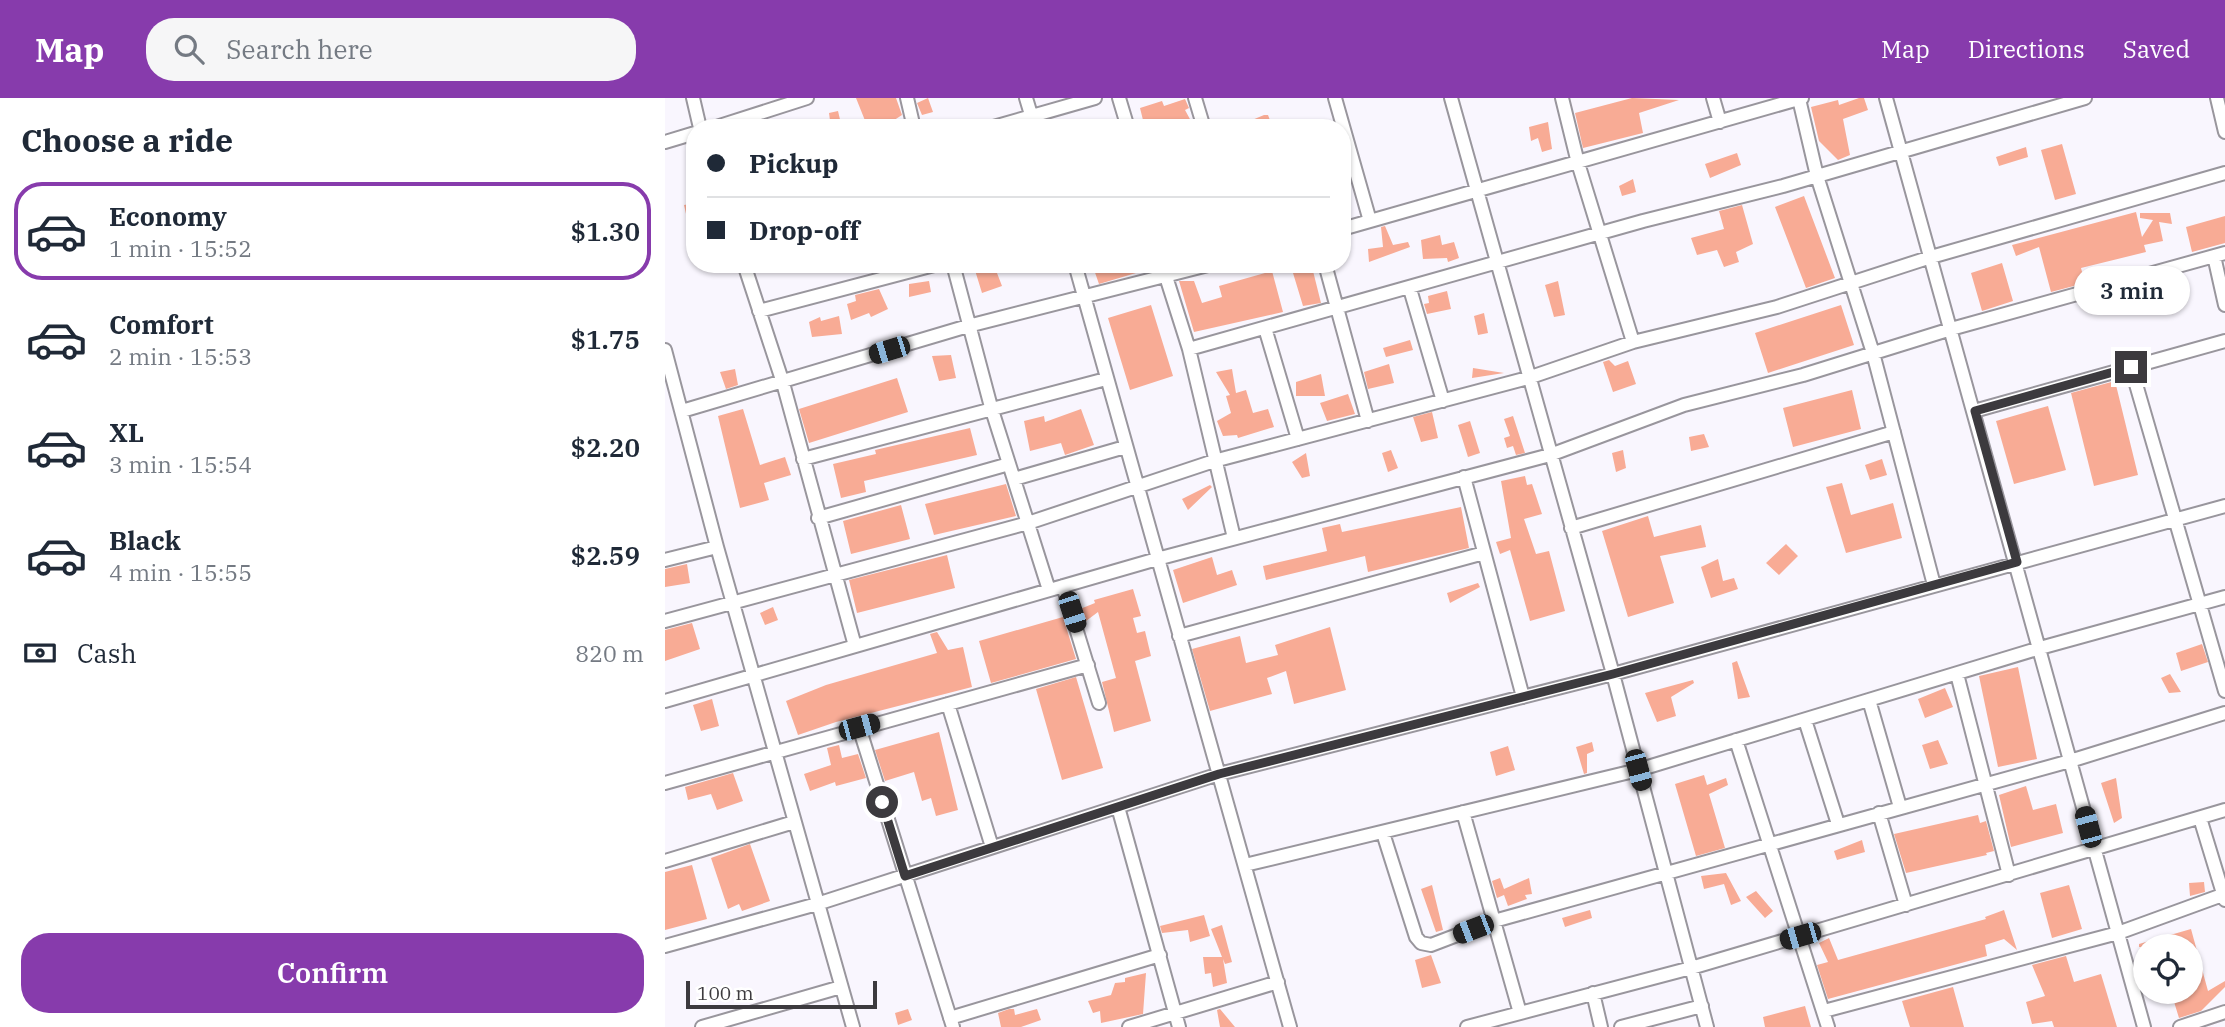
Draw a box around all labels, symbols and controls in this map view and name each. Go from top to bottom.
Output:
search box [146,18,636,81]
text: Map [35,28,104,71]
icon: search [170,30,208,68]
text: Search here [226,32,373,66]
text: Map [1881,33,1930,65]
text: Directions [1968,33,2085,65]
text: Saved [2123,33,2190,65]
text: Choose a ride [21,119,233,161]
text: Pickup [749,146,839,180]
text: Economy [109,199,227,233]
icon: car [25,200,88,263]
text: Drop-off [749,213,860,247]
text: $1.30 [571,214,640,248]
text: 1 min · 15:52 [109,233,252,263]
callout: 3 min [2073,266,2189,314]
text: 3 min [2100,275,2164,305]
text: Comfort [109,307,214,341]
icon: car [25,308,88,371]
text: $1.75 [571,322,640,356]
car [866,334,913,366]
text: 2 min · 15:53 [109,341,252,371]
route end [2115,351,2147,383]
text: XL [109,415,144,449]
icon: car [25,416,88,479]
text: $2.20 [571,430,640,464]
text: 3 min · 15:54 [109,449,252,479]
text: Black [109,523,181,557]
icon: car [25,524,88,587]
text: $2.59 [571,538,640,572]
text: 4 min · 15:55 [109,557,252,587]
car [1056,589,1089,635]
icon: cash [21,634,59,672]
text: Cash [77,636,137,670]
text: 820 m [575,638,644,668]
car [836,711,883,743]
car [1623,747,1654,793]
route start [866,786,898,818]
car [2073,804,2104,850]
car [1450,912,1497,946]
car [1777,920,1824,952]
button: Confirm [21,933,644,1013]
map controls [2133,934,2203,1004]
button: locate [2133,934,2203,1004]
scale bar [686,978,877,1010]
text: 100 m [697,981,754,1005]

